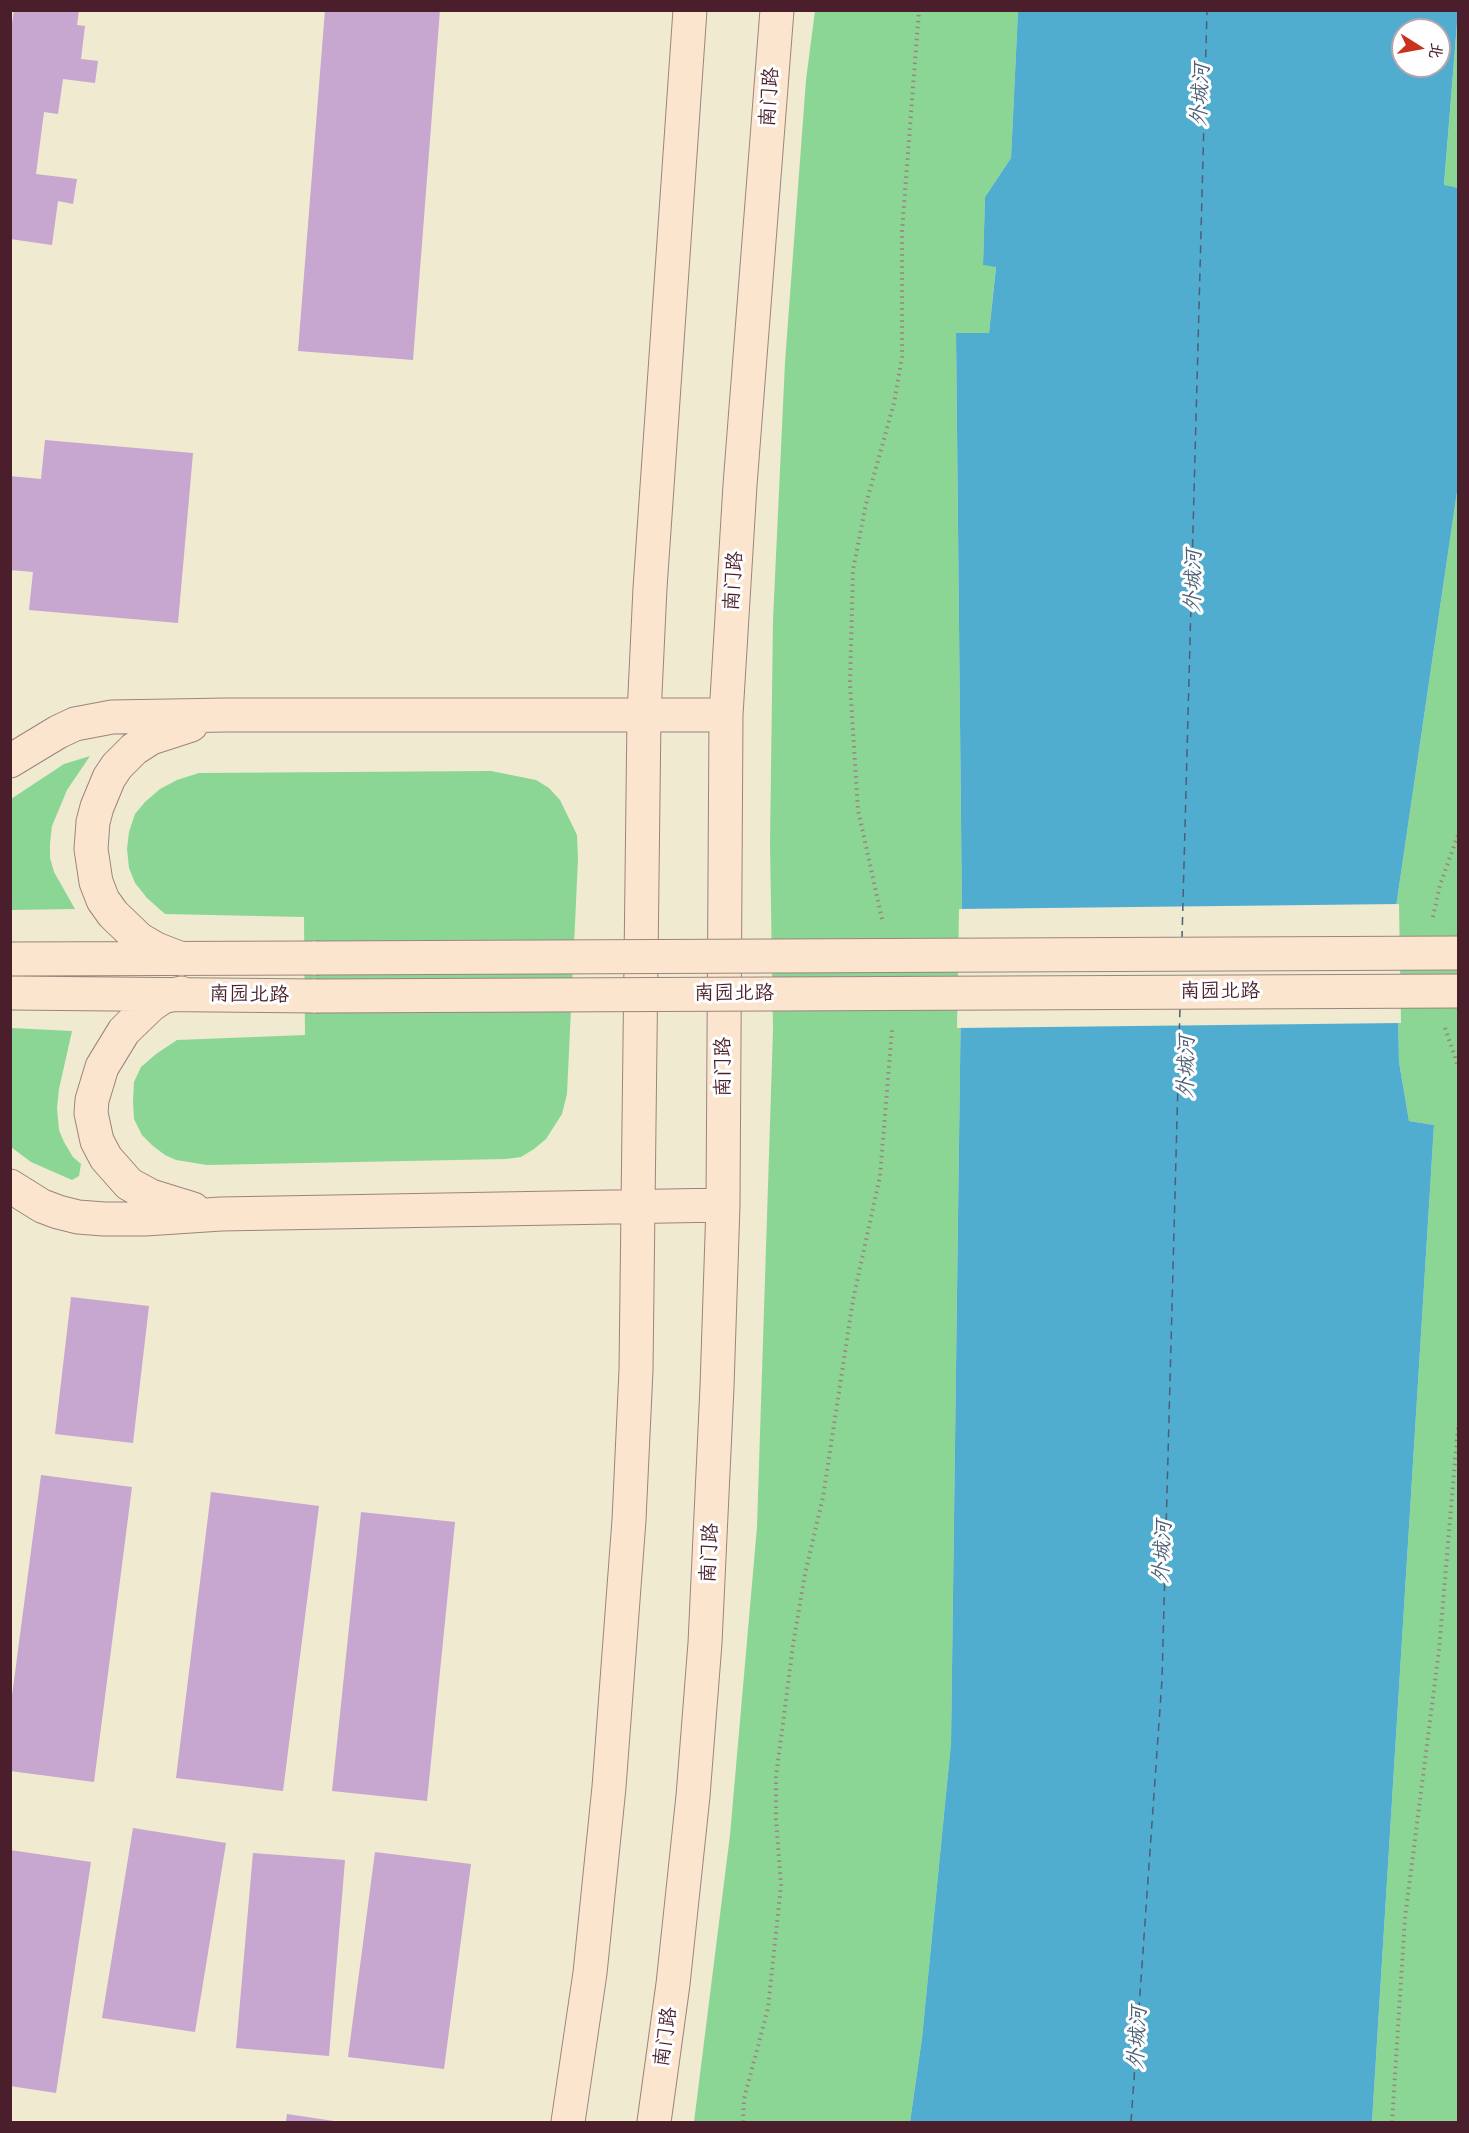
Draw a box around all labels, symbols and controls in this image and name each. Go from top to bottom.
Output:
north arrow [1391,18,1451,78]
text: 北 [1424,41,1449,61]
water label: 外城河 [1187,63,1215,127]
street label: 南门路 [756,66,784,128]
water label: 外城河 [1181,549,1207,613]
street label: 南门路 [720,550,748,612]
street label: 南园北路 [1180,980,1260,1004]
street label: 南园北路 [209,982,289,1008]
street label: 南园北路 [694,982,774,1006]
water label: 外城河 [1174,1035,1200,1099]
street label: 南门路 [712,1037,736,1097]
water label: 外城河 [1149,1520,1177,1584]
street label: 南门路 [696,1522,724,1584]
street label: 南门路 [650,2006,682,2068]
water label: 外城河 [1124,2006,1152,2070]

